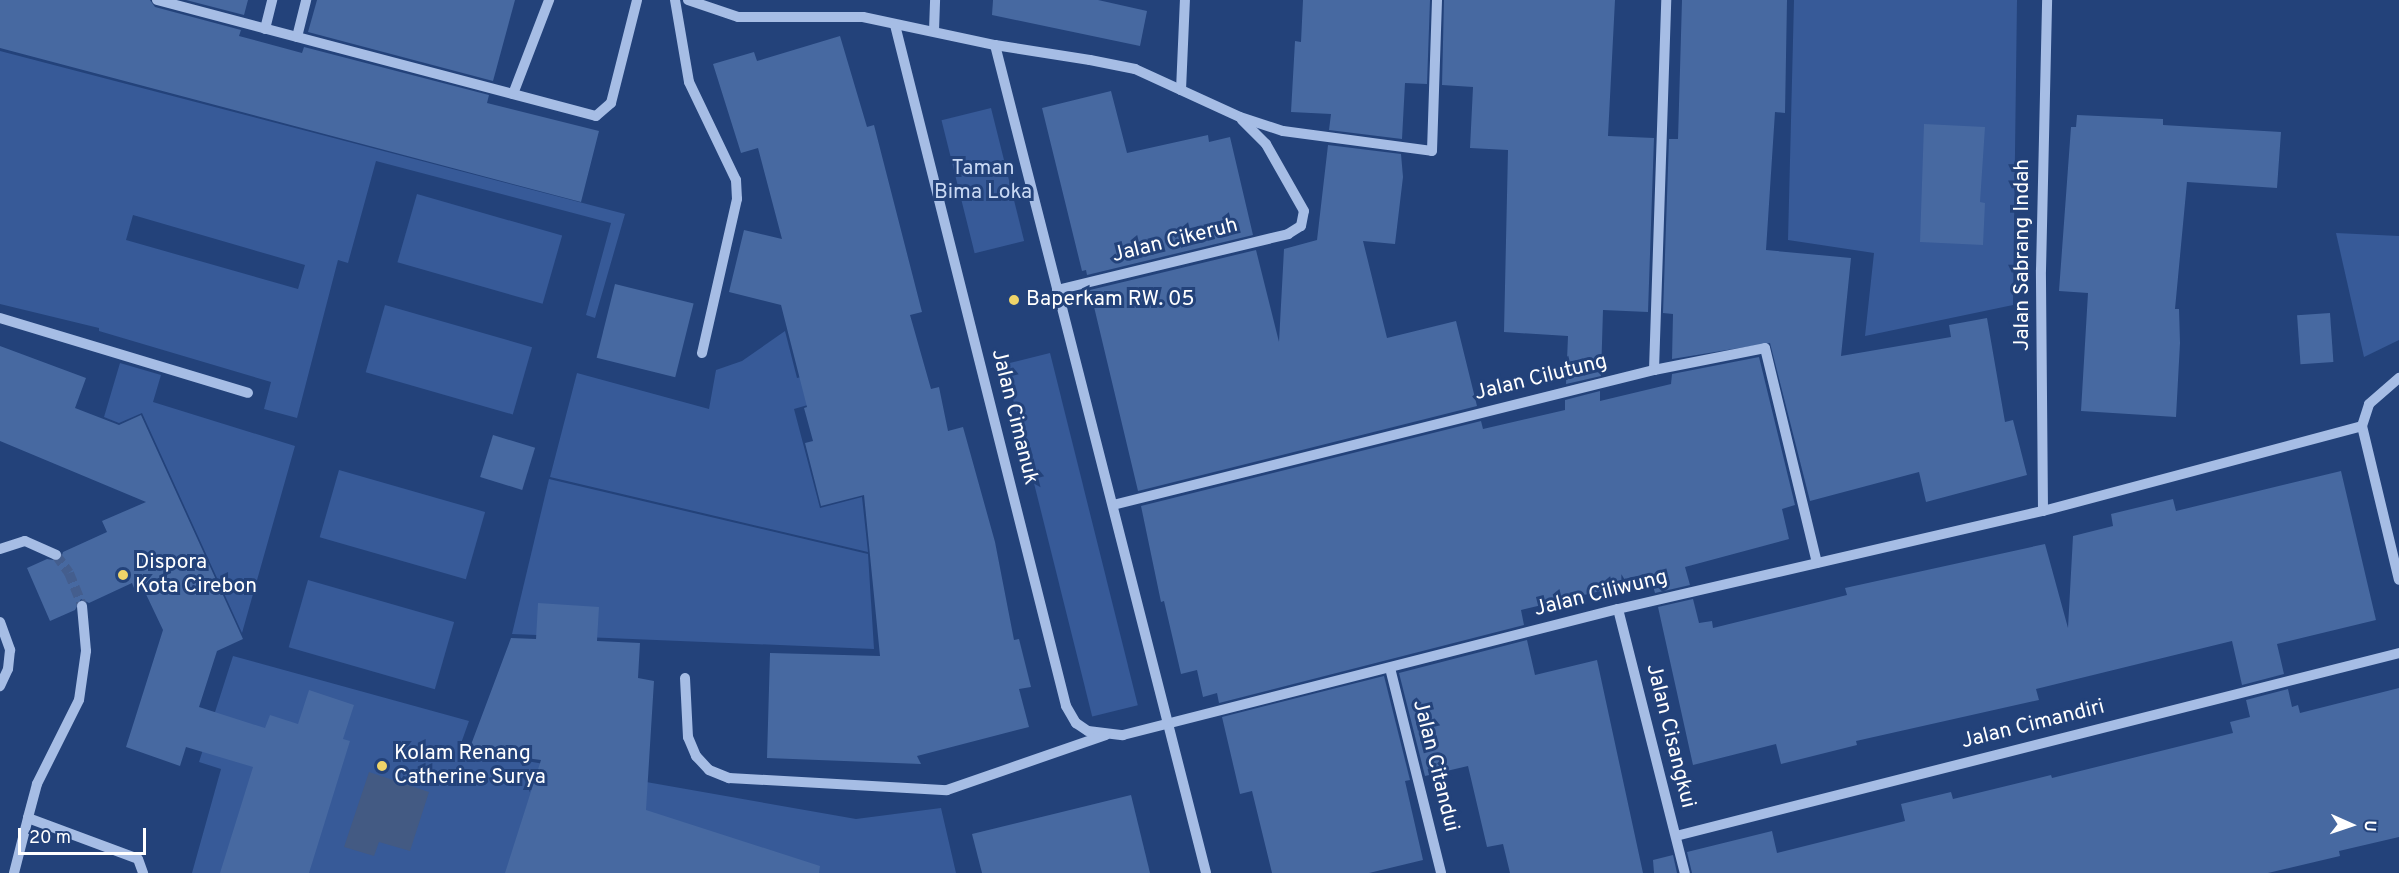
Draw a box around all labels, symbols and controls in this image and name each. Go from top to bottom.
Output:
park label: Taman Bima Loka [934,156,1032,206]
street label: Jalan Sabrang Indah [2010,159,2036,351]
street label: Jalan Cikeruh [1110,213,1240,269]
place label: Baperkam RW. 05 [1026,287,1195,313]
marker: Baperkam RW. 05 [1007,293,1021,307]
street label: Jalan Cimanuk [985,347,1043,487]
street label: Jalan Cilutung [1472,349,1610,407]
place label: Dispora Kota Cirebon [135,550,257,600]
street label: Jalan Ciliwung [1532,565,1670,623]
marker: Dispora Kota Cirebon [116,568,130,582]
street label: Jalan Cisangkui [1640,661,1700,811]
street label: Jalan Cimandiri [1959,695,2107,755]
street label: Jalan Citandui [1406,697,1464,835]
place label: Kolam Renang Catherine Surya [394,741,546,791]
marker: Kolam Renang Catherine Surya [375,759,389,773]
north arrow [2321,795,2381,855]
scale bar [21,816,148,854]
text: U [2359,820,2379,832]
text: 20 m [29,827,71,850]

